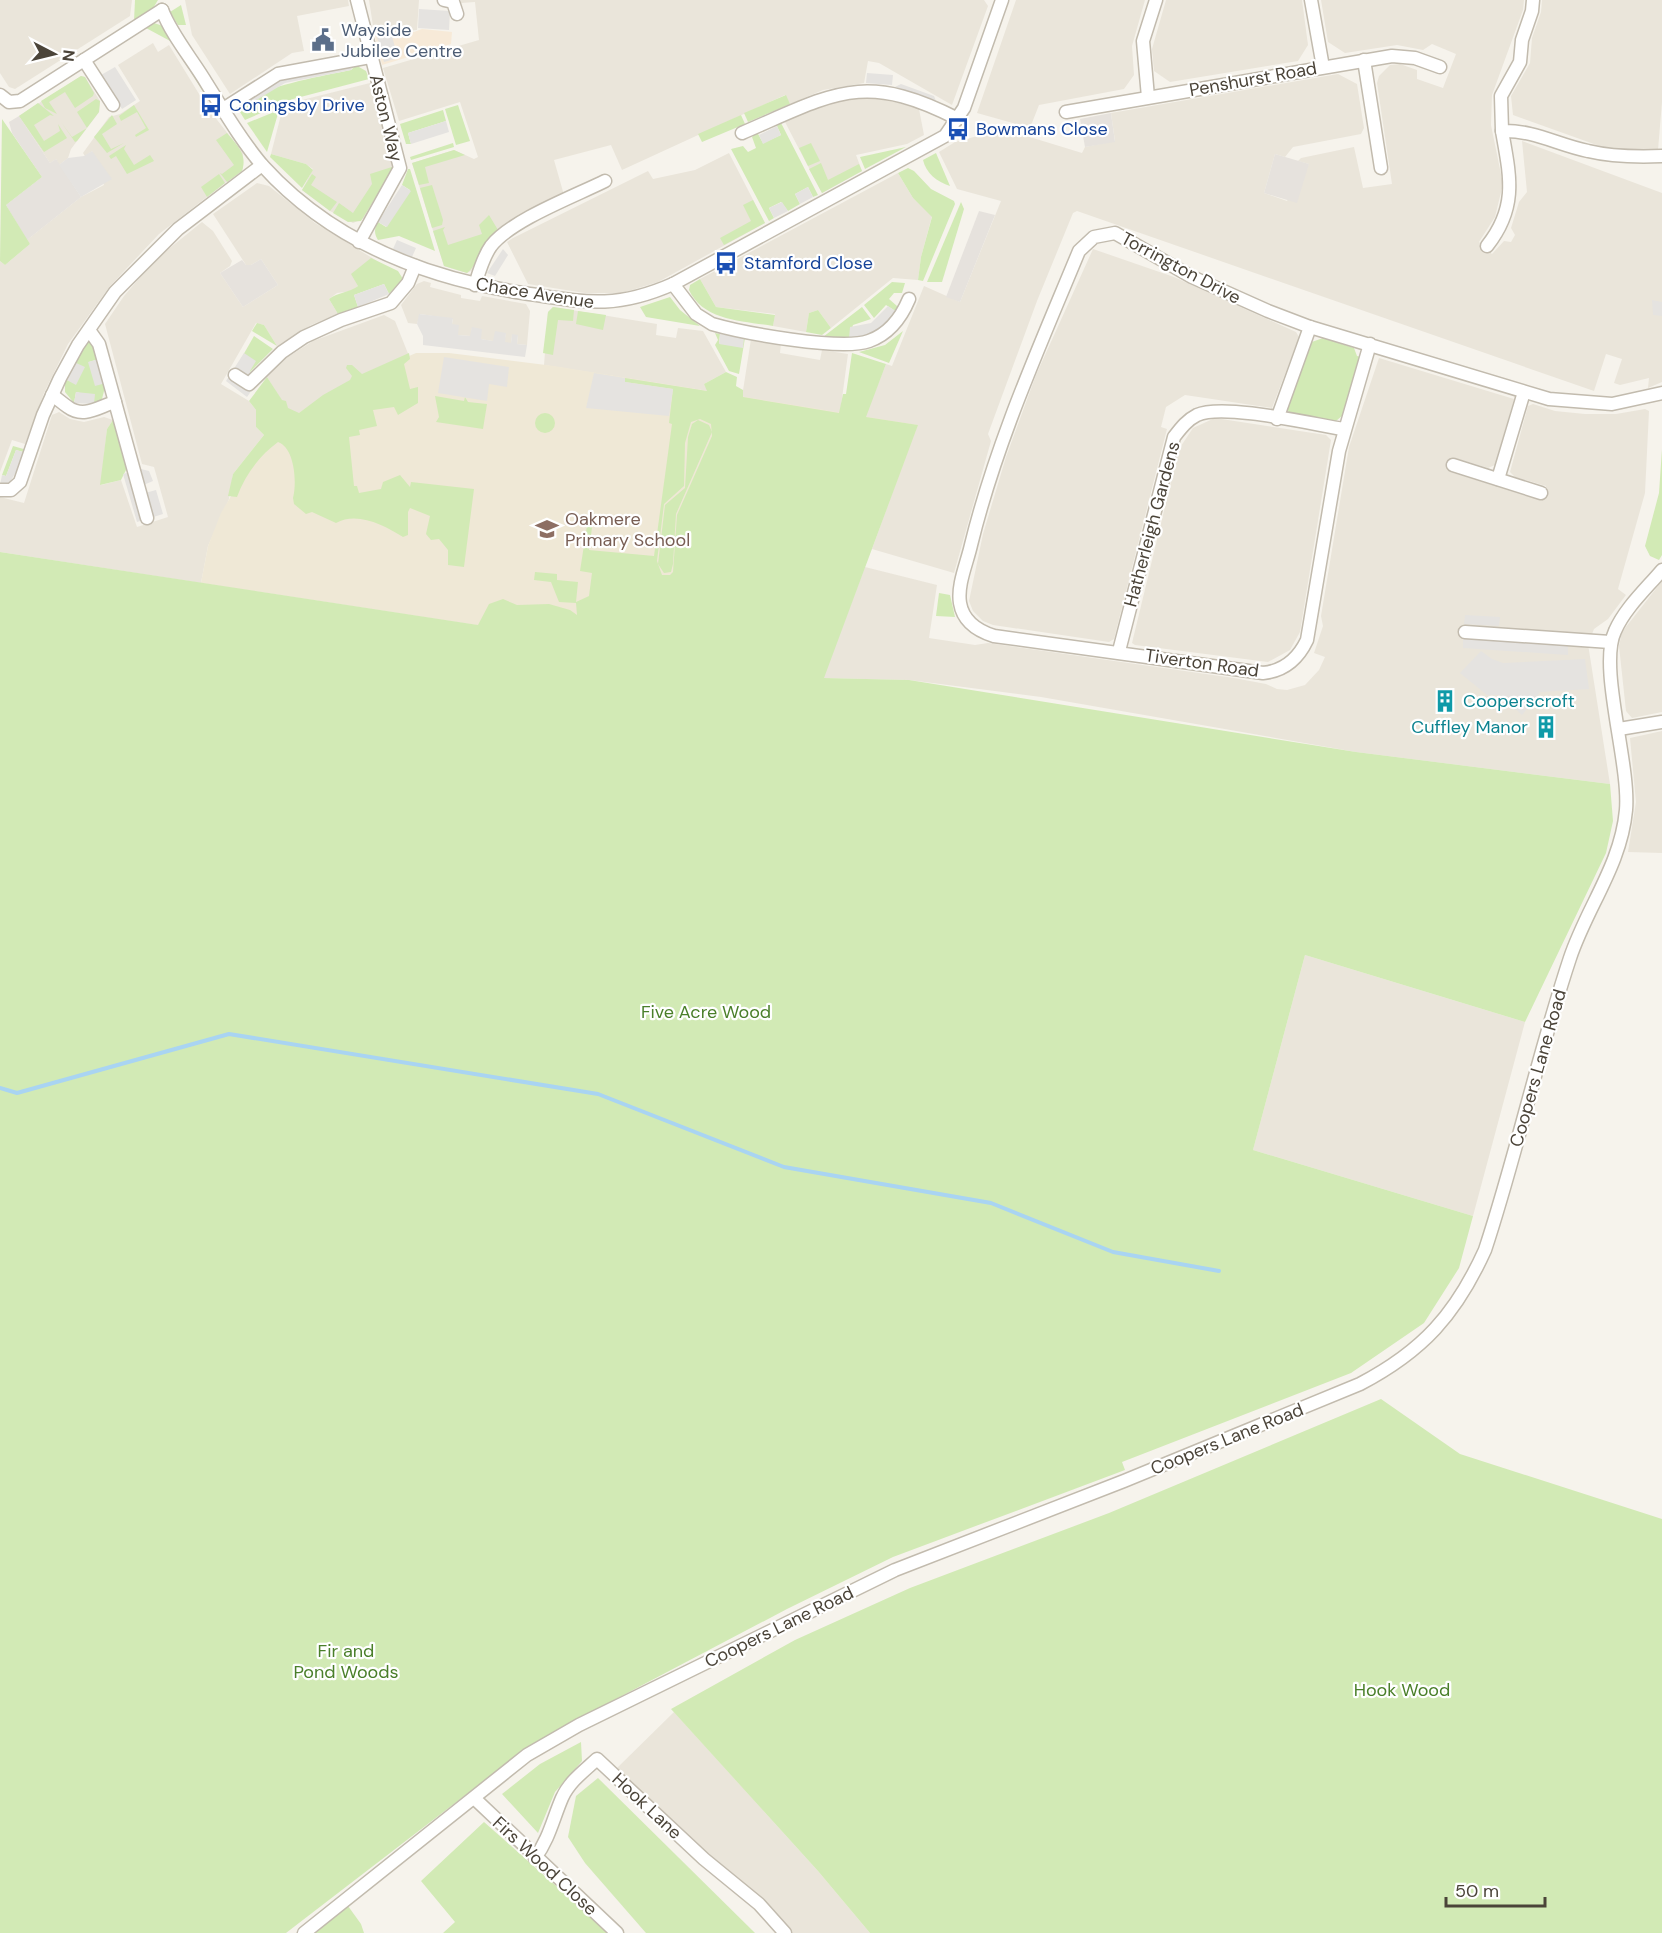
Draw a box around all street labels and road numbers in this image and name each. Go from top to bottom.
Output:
street label: Penshurst Road [1187,56,1319,102]
street label: Aston Way [364,72,408,164]
street label: Torrington Drive [1117,226,1245,310]
street label: Chace Avenue [474,272,596,314]
street label: Hatherleigh Gardens [1118,439,1186,609]
street label: Tiverton Road [1143,643,1261,683]
street label: Coopers Lane Road [1504,986,1572,1150]
street label: Coopers Lane Road [1147,1397,1307,1481]
street label: Coopers Lane Road [701,1581,857,1673]
street label: Hook Lane [607,1767,687,1845]
street label: Firs Wood Close [487,1811,603,1921]

